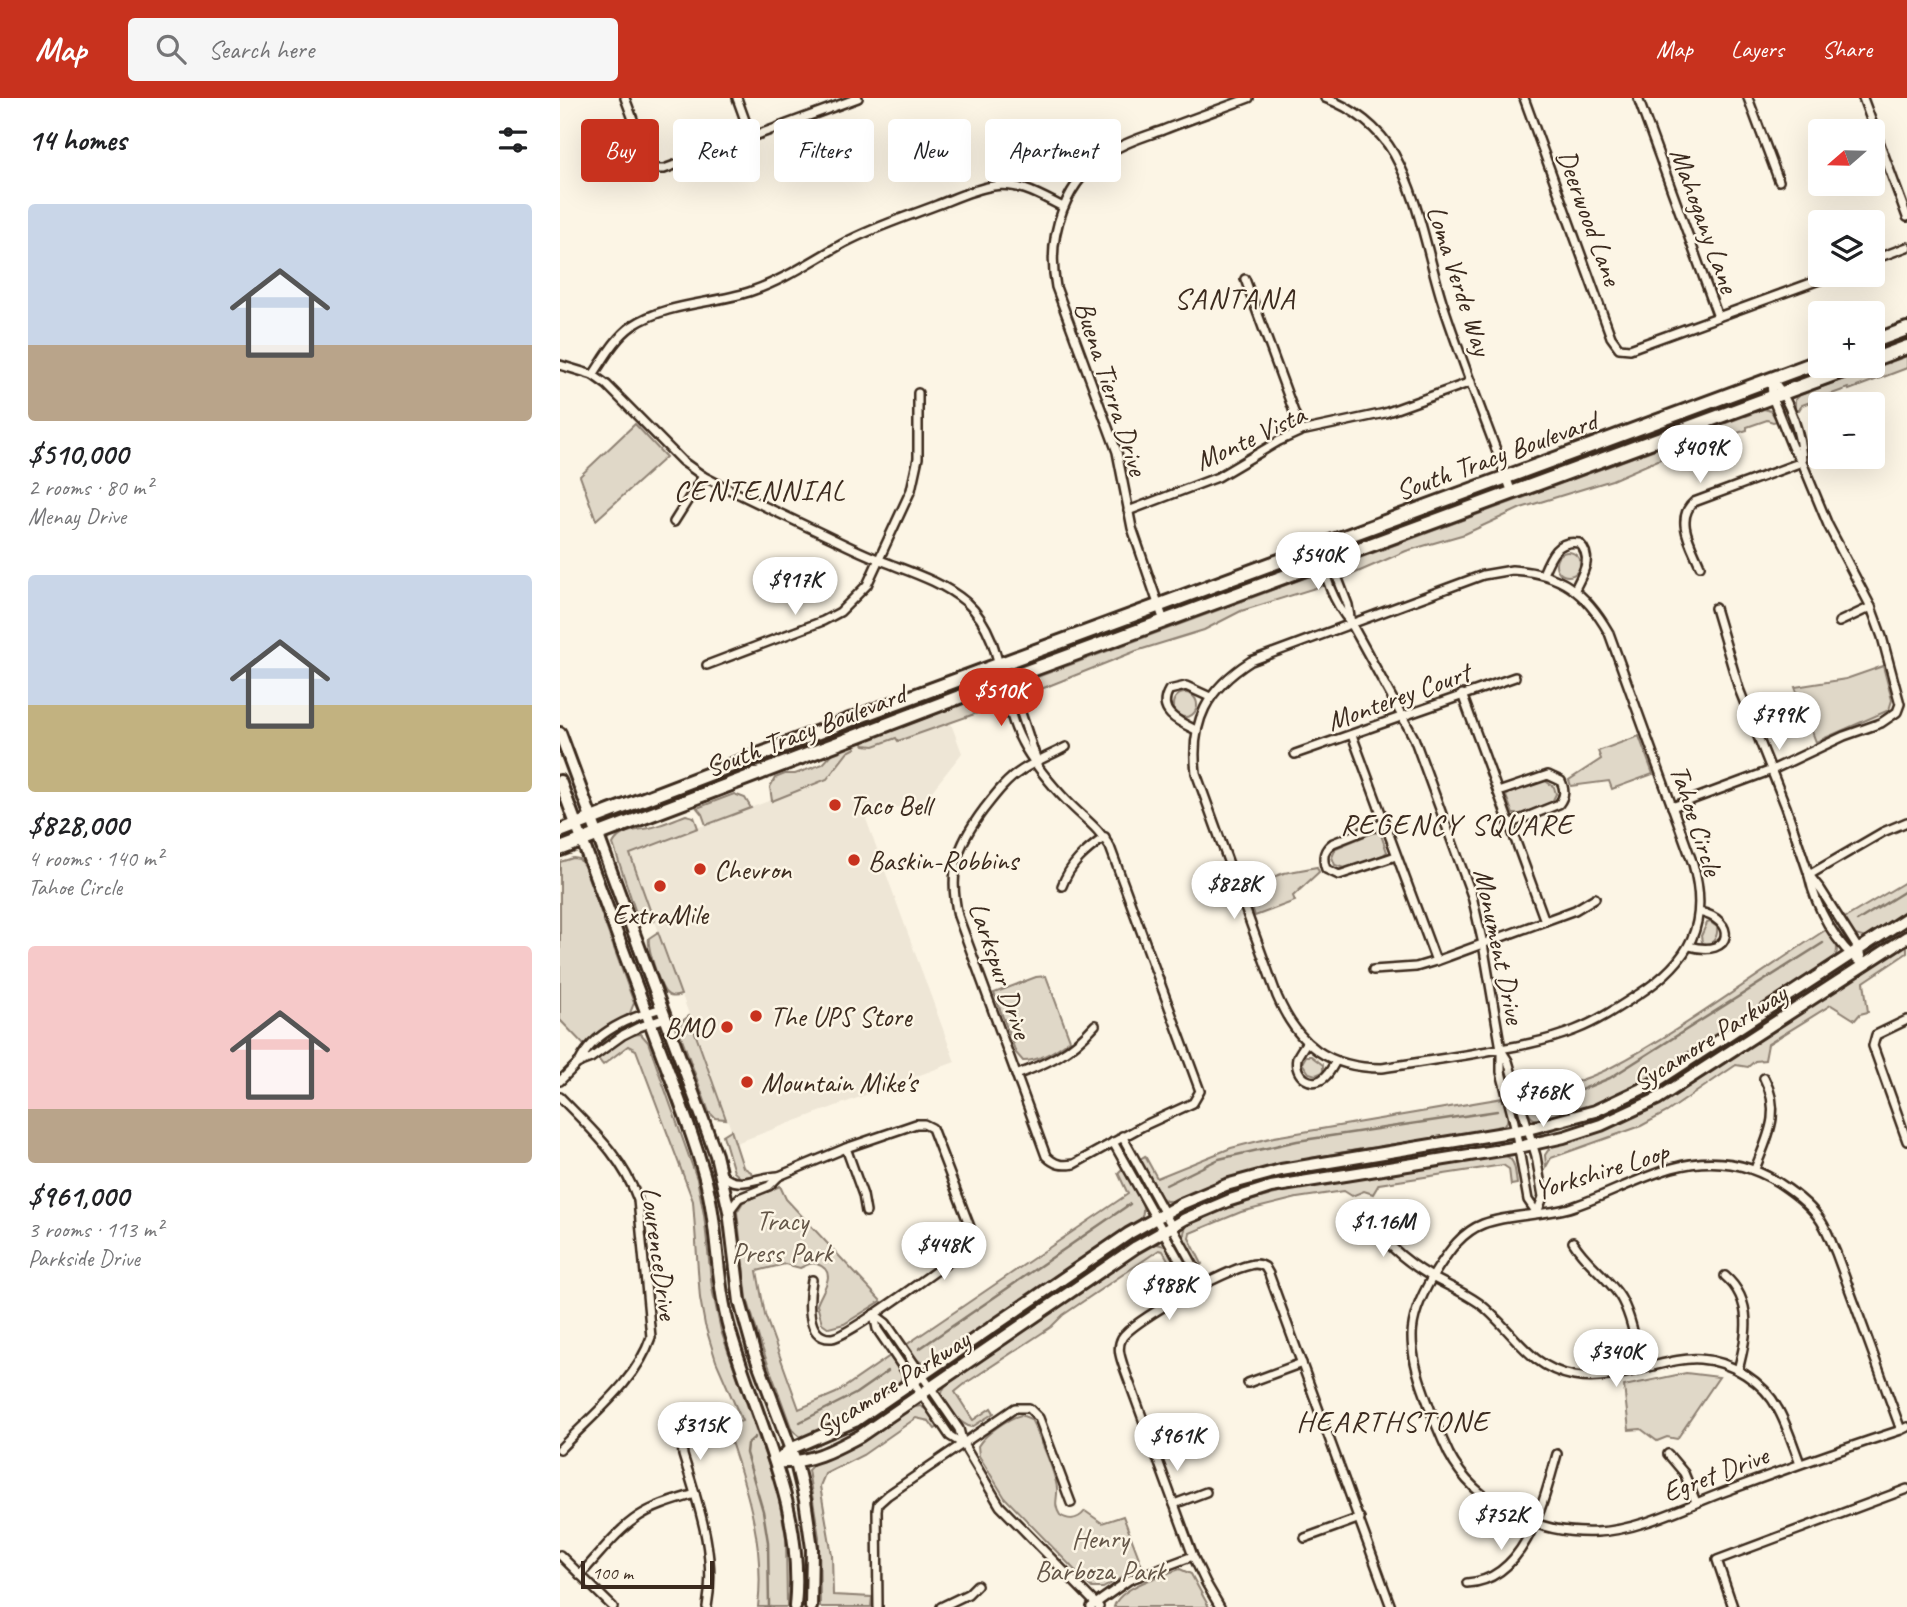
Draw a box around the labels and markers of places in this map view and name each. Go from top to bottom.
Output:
pin: $409K [1651,426,1749,485]
pin: $540K [1269,532,1367,592]
pin: $917K [746,558,844,617]
pin: $510K [952,668,1050,728]
pin: $799K [1730,692,1828,752]
place label: Taco Bell [849,788,936,823]
marker: Taco Bell [827,797,843,813]
place label: Baskin-Robbins [868,843,1020,878]
place label: Chevron [714,852,793,887]
marker: Baskin-Robbins [846,852,862,868]
marker: Chevron [692,861,708,877]
pin: $828K [1185,862,1283,921]
marker: ExtraMile [652,878,668,894]
place label: ExtraMile [612,897,710,932]
place label: The UPS Store [770,999,913,1034]
marker: The UPS Store [748,1008,764,1024]
place label: BMO [664,1010,716,1045]
marker: BMO [719,1019,735,1035]
place label: Mountain Mike's [761,1065,919,1100]
pin: $768K [1494,1070,1592,1129]
marker: Mountain Mike's [739,1074,755,1090]
pin: $1.16M [1326,1200,1440,1259]
pin: $448K [895,1222,993,1282]
pin: $988K [1120,1262,1218,1322]
pin: $340K [1567,1330,1665,1389]
pin: $315K [651,1402,749,1462]
pin: $961K [1128,1414,1226,1473]
pin: $752K [1452,1492,1550,1552]

